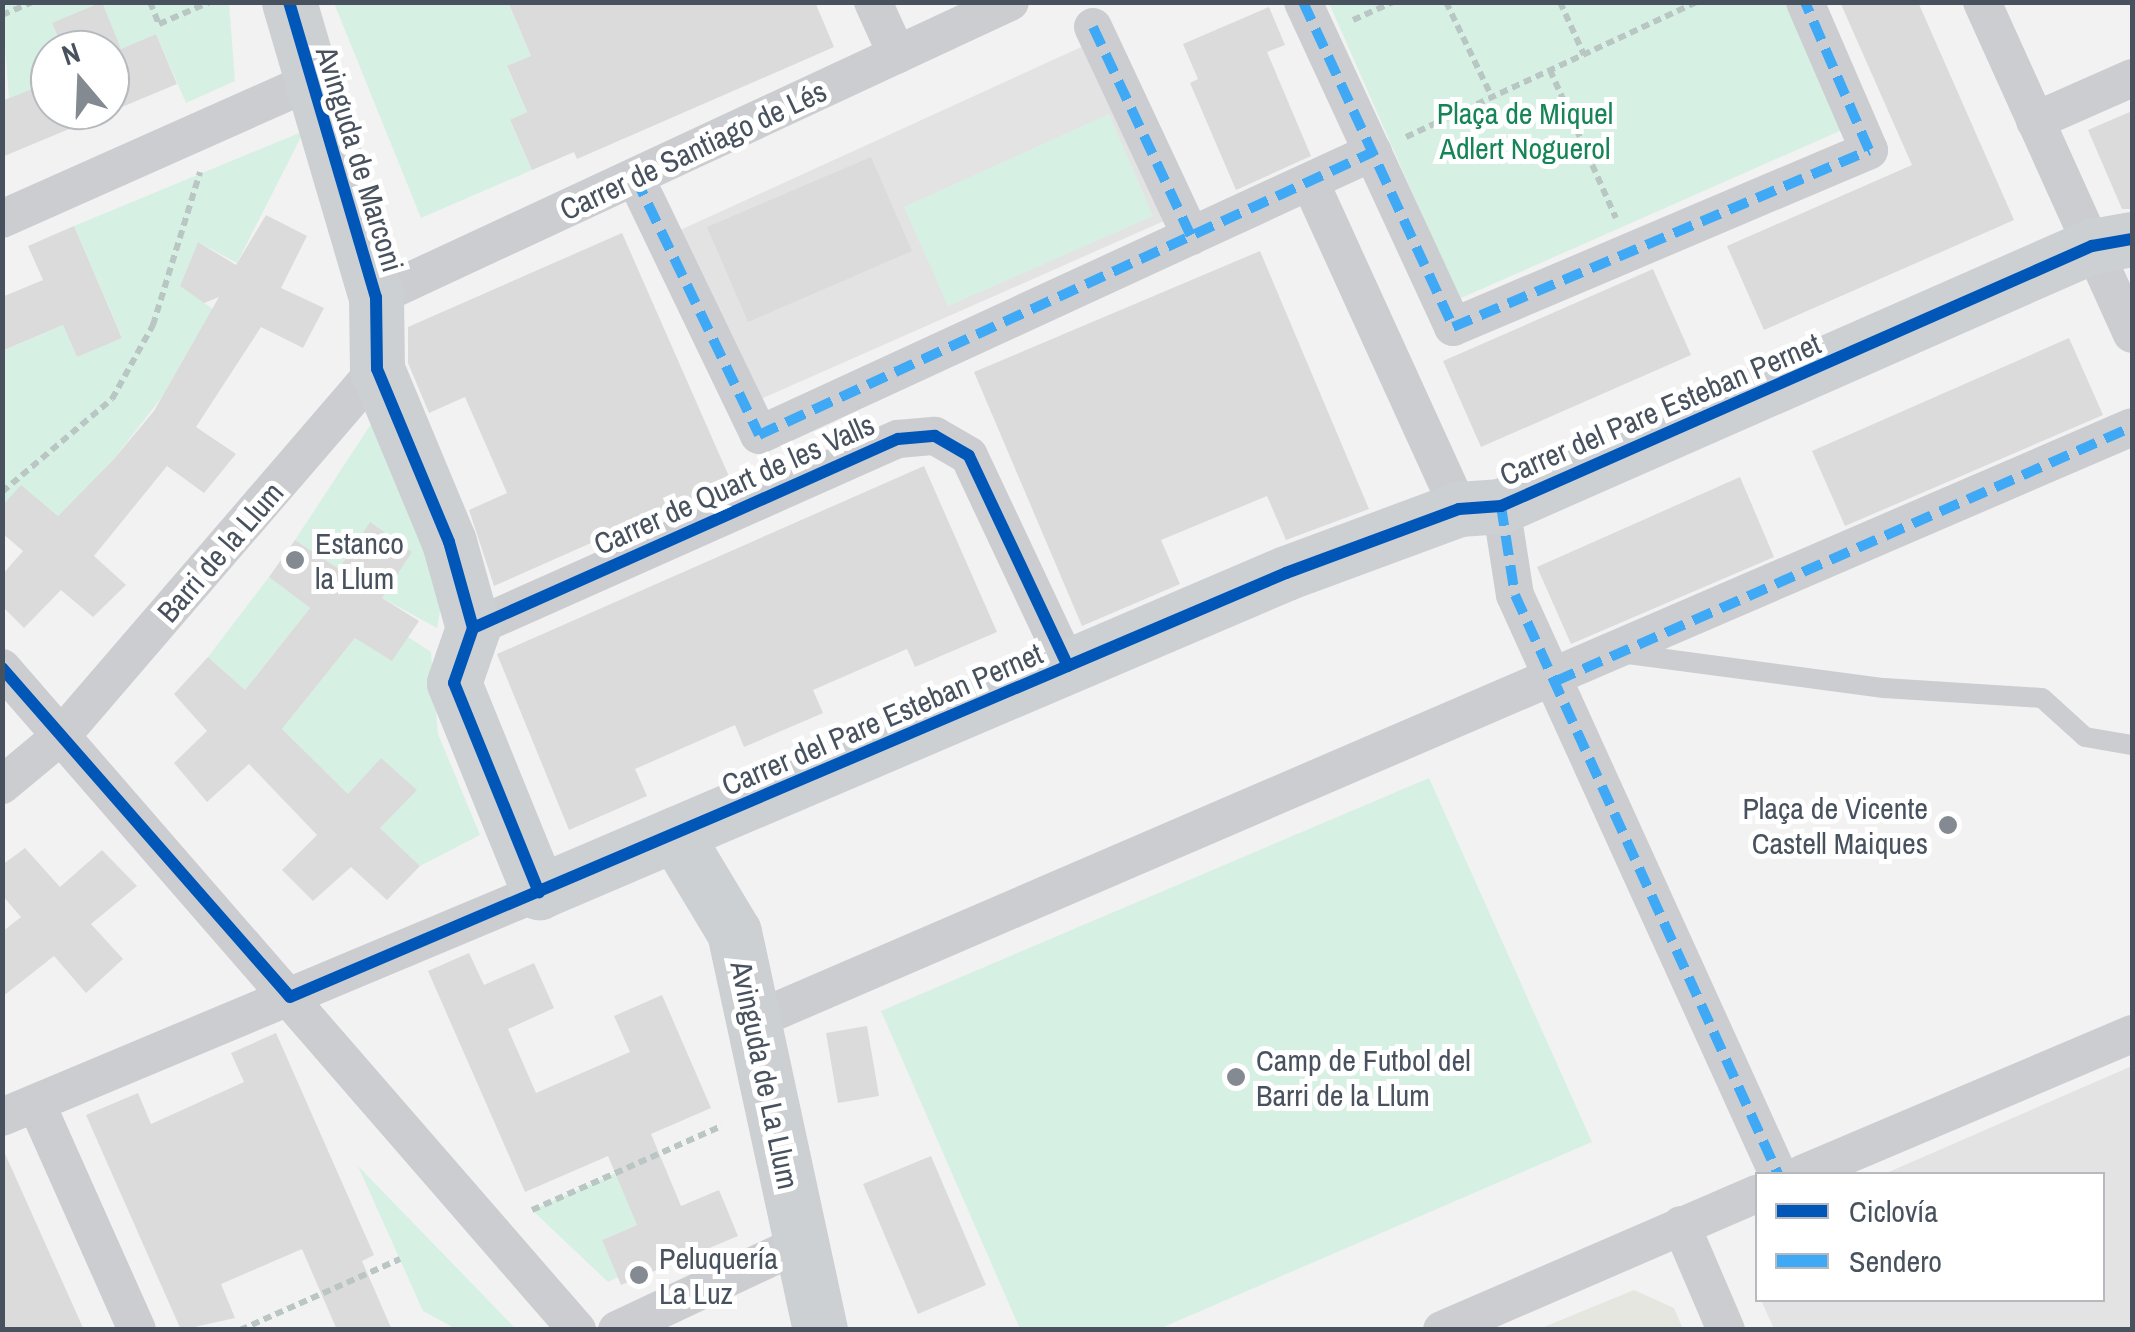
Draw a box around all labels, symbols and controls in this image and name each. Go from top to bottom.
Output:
north arrow [30,30,130,130]
text: N [57,33,85,74]
street label: Avinguda de Marconi [309,42,411,276]
street label: Carrer de Santiago de Lés [554,72,832,228]
park label: Plaça de Miquel Adlert Noguerol [1437,95,1613,166]
street label: Carrer del Pare Esteban Pernet [1494,325,1826,493]
street label: Carrer de Quart de les Valls [588,406,880,562]
street label: Barri de la Llum [149,475,291,629]
place label: Estanco la Llum [315,525,404,596]
marker: Estanco la Llum [284,549,306,571]
street label: Carrer del Pare Esteban Pernet [716,635,1048,803]
place label: Plaça de Vicente Castell Maiques [1742,790,1928,860]
marker: Plaça de Vicente Castell Maiques [1937,814,1959,836]
street label: Avinguda de La Llum [723,958,807,1192]
place label: Camp de Futbol del Barri de la Llum [1256,1042,1471,1112]
marker: Camp de Futbol del Barri de la Llum [1225,1066,1247,1088]
legend [1755,1172,2105,1302]
text: Ciclovía [1849,1191,1938,1231]
place label: Peluquería La Luz [659,1240,778,1310]
text: Sendero [1849,1241,1942,1281]
marker: Peluquería La Luz [628,1264,650,1286]

